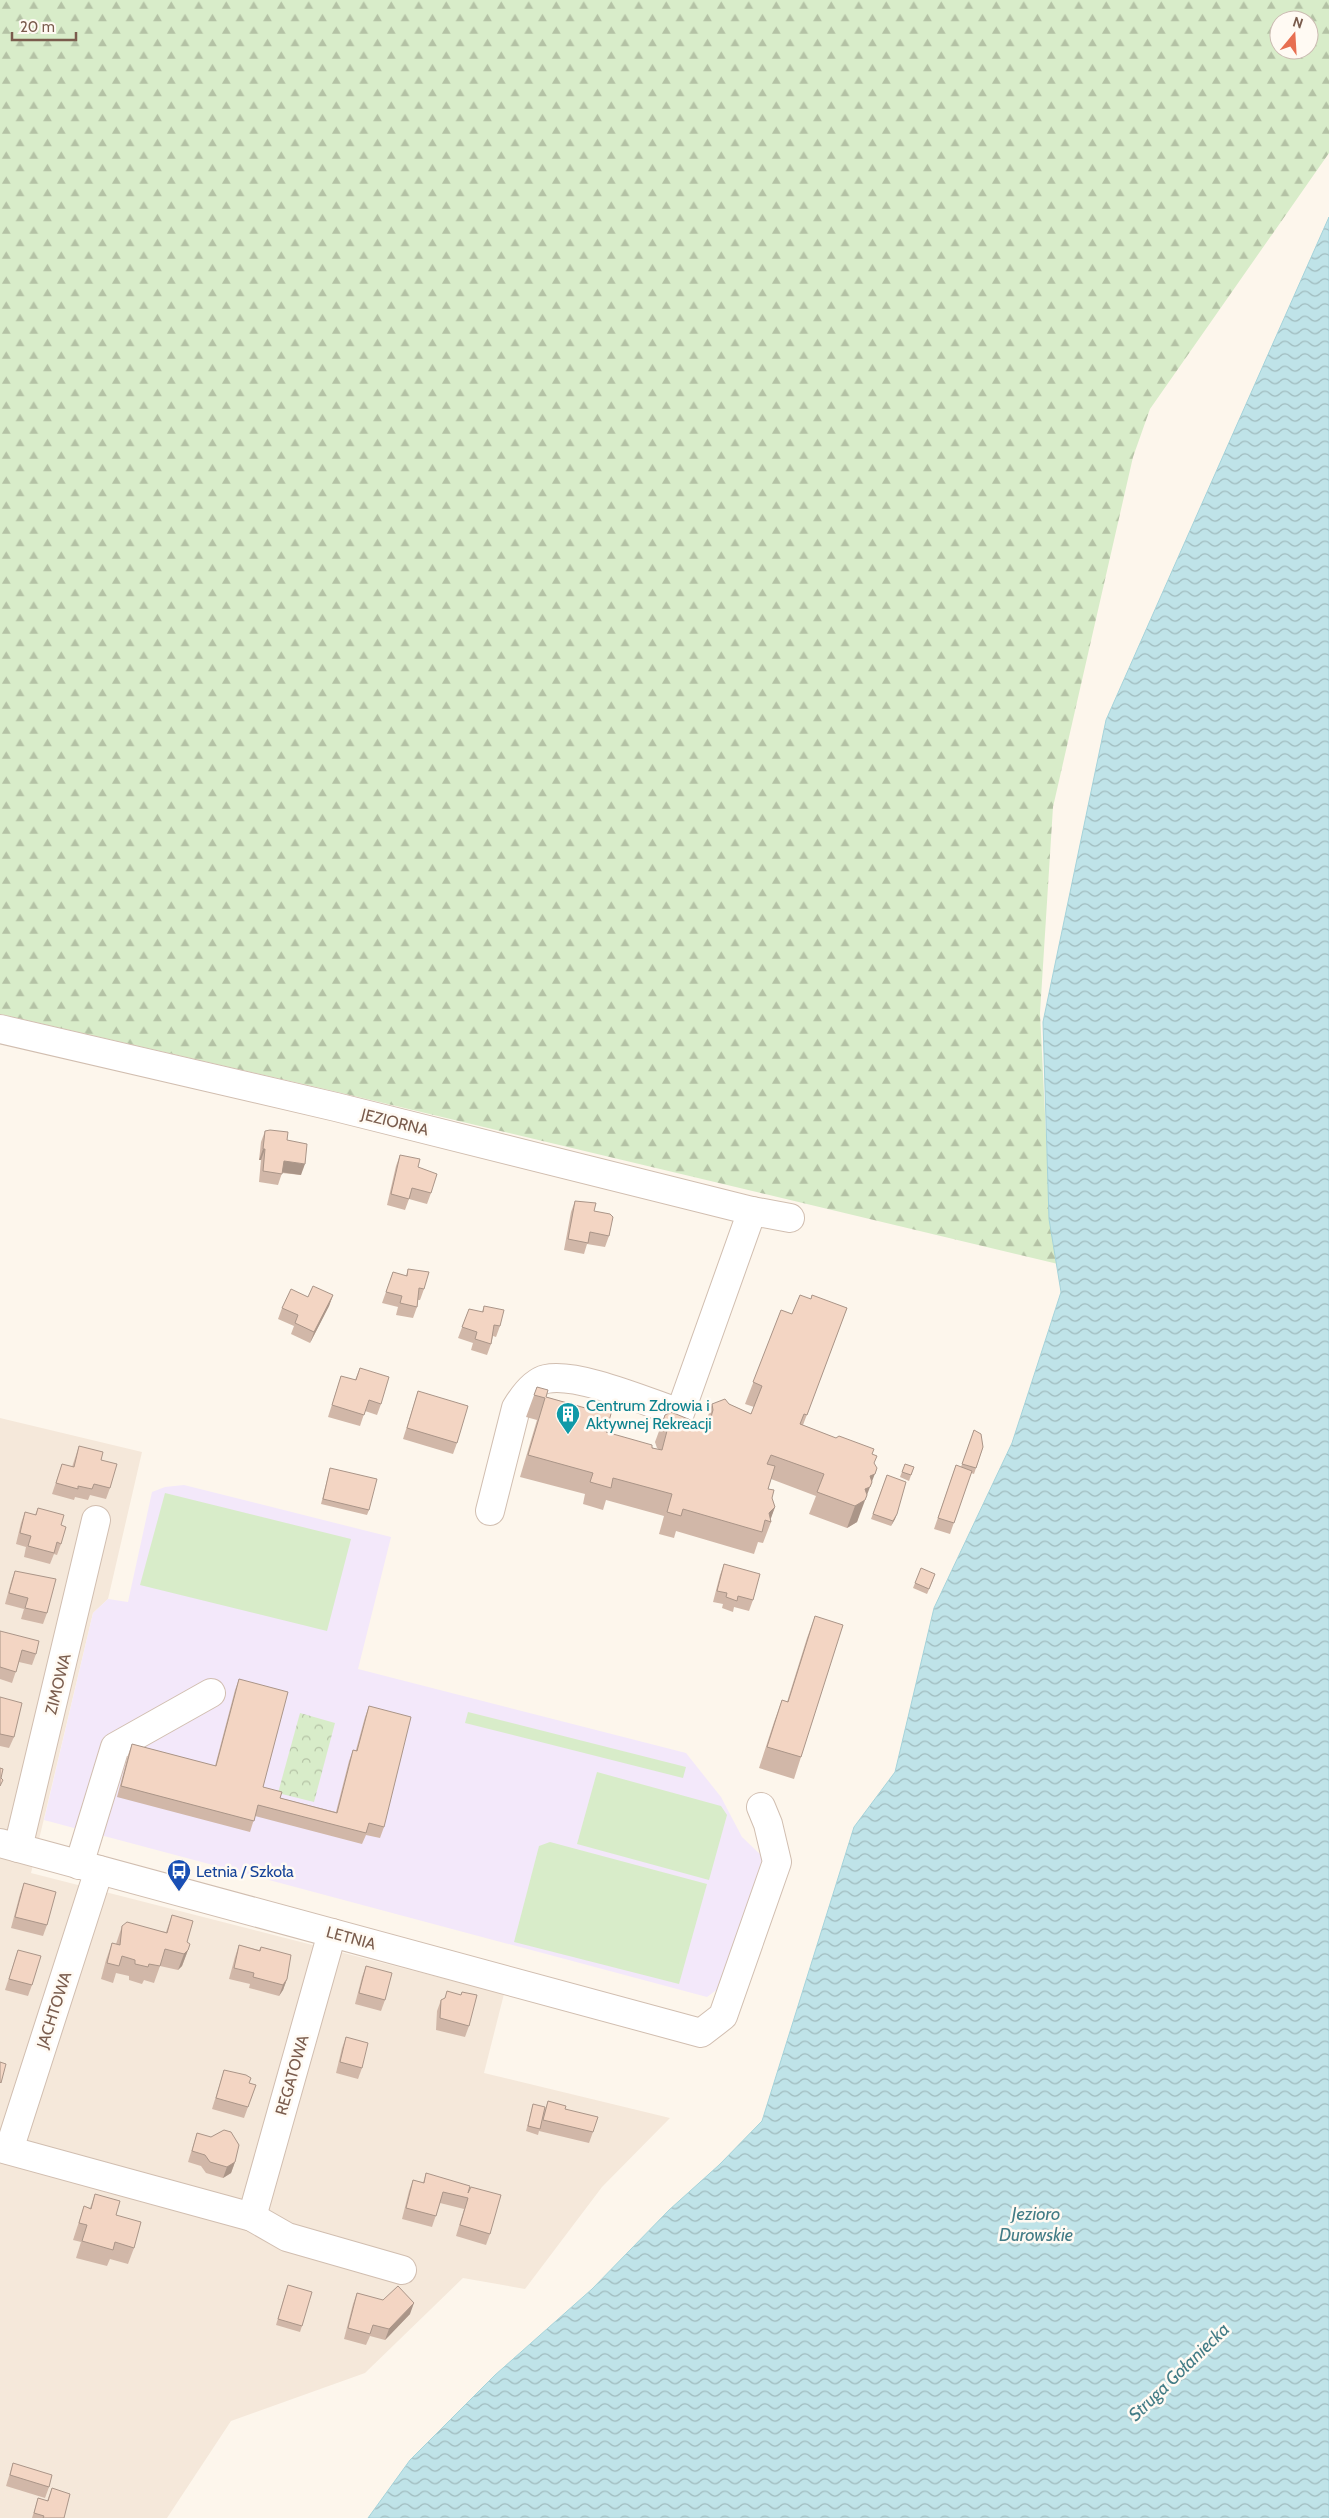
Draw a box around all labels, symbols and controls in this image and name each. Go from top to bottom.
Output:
scale bar [12,10,76,42]
north arrow [1269,10,1319,60]
text: N [1291,13,1306,33]
text: 20 m [20,18,55,36]
street label: JEZIORNA [358,1104,431,1140]
place label: Centrum Zdrowia i Aktywnej Rekreacji [586,1396,712,1433]
building icon: Centrum Zdrowia i Aktywnej Rekreacji [555,1401,581,1435]
street label: ZIMOWA [41,1651,75,1717]
bus stop icon: Letnia / Szkoła [166,1858,192,1892]
place label: Letnia / Szkoła [196,1862,294,1881]
street label: LETNIA [324,1922,378,1954]
street label: JACHTOWA [32,1969,75,2052]
street label: REGATOWA [271,2032,313,2117]
water label: Jezioro Durowskie [999,2203,1073,2246]
water label: Struga Gołaniecka [1124,2318,1234,2426]

